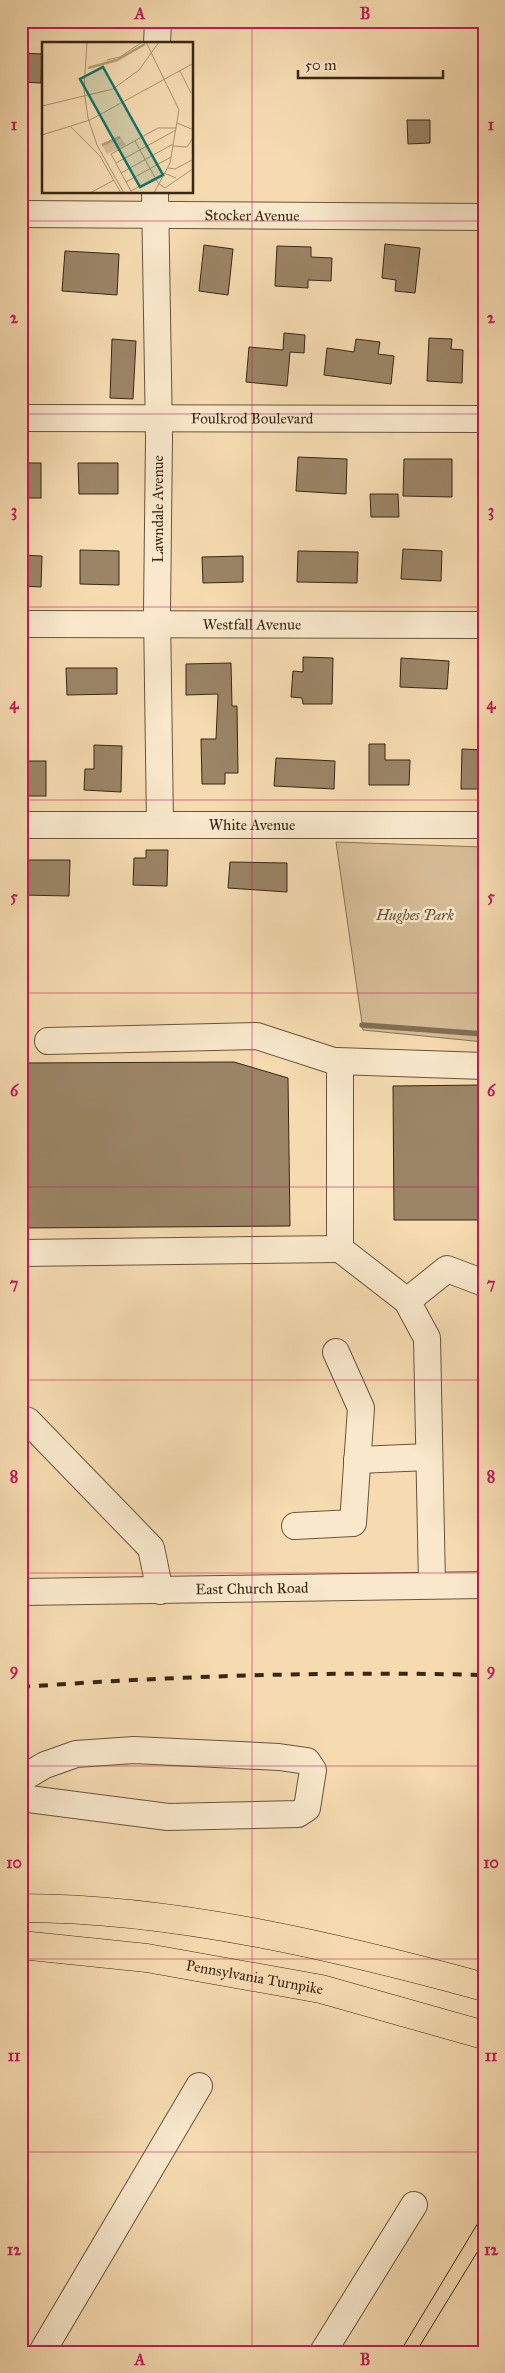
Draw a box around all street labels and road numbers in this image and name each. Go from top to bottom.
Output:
street label: Stocker Avenue [204,206,300,225]
street label: Foulkrod Boulevard [191,409,314,428]
street label: Lawndale Avenue [149,455,167,563]
street label: Westfall Avenue [203,615,301,634]
street label: White Avenue [209,816,295,834]
street label: East Church Road [195,1579,309,1598]
street label: Pennsylvania Turnpike [185,1956,325,1998]

